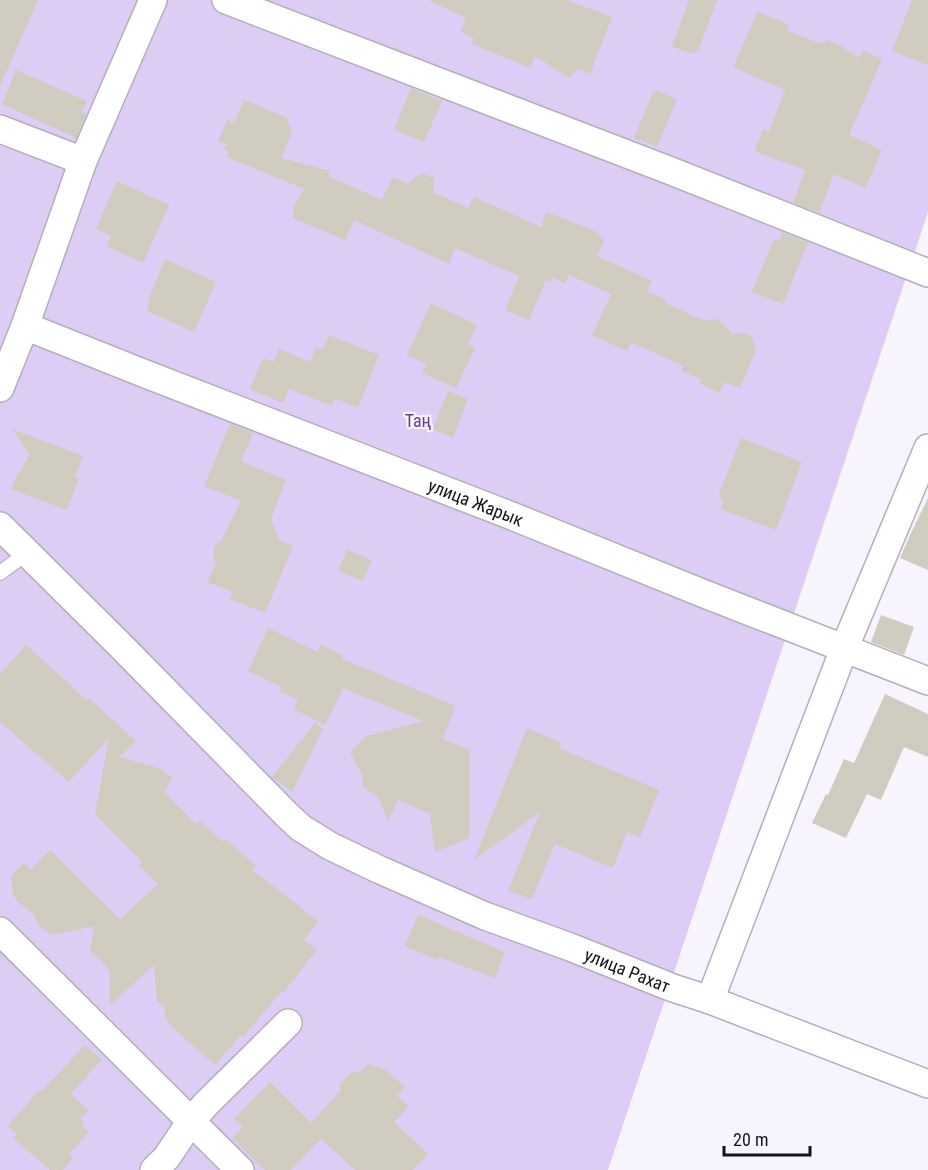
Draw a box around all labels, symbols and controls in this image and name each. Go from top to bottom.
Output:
park label: Таң [405,410,432,431]
street label: улица Жарык [425,474,527,530]
street label: улица Рахат [582,943,674,996]
scale bar [724,1119,810,1157]
text: 20 m [733,1129,768,1150]

